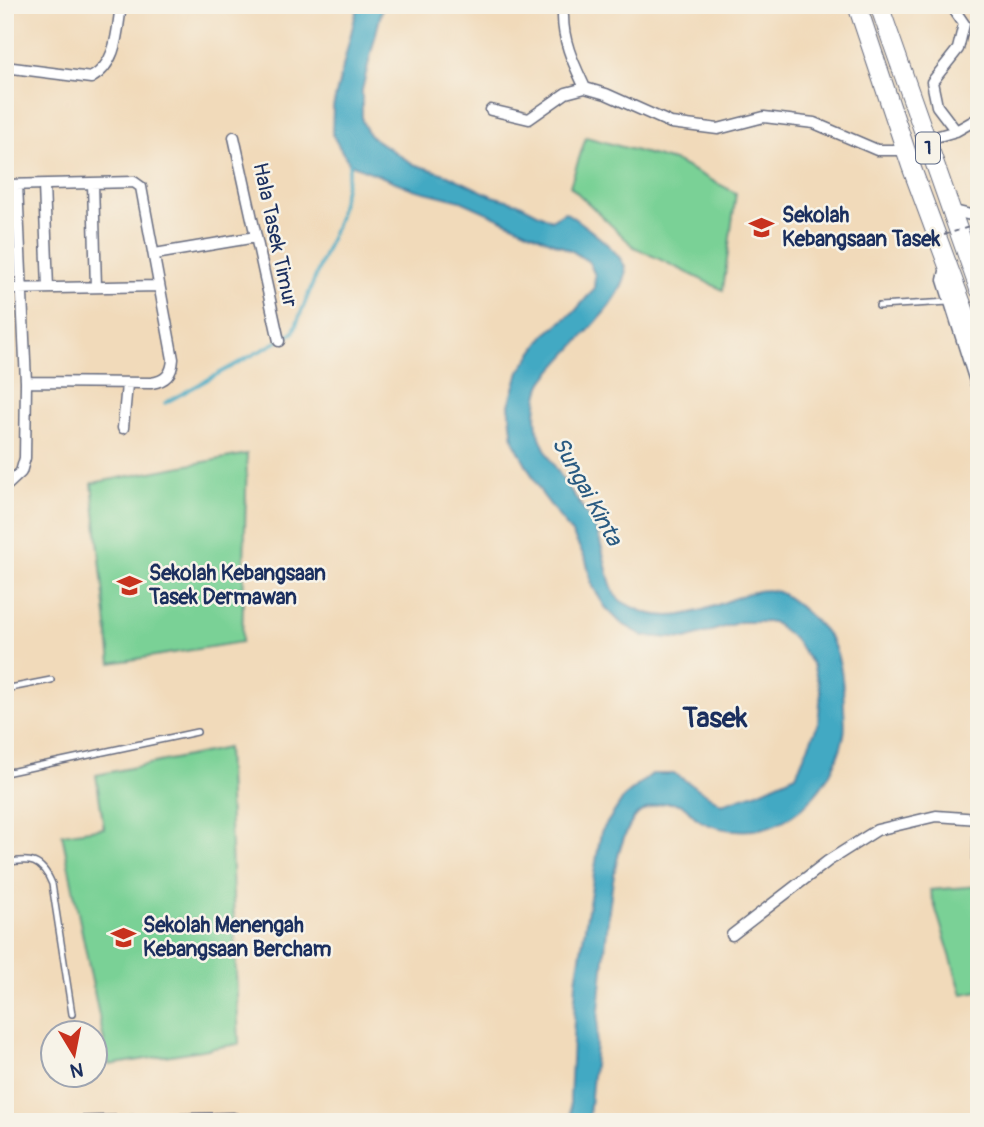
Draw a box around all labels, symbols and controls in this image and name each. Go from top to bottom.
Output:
road number: 1 [916,132,940,164]
street label: Hala Tasek Timur [246,160,304,310]
place label: Sekolah Kebangsaan Tasek [782,202,941,253]
school or university icon: Sekolah Kebangsaan Tasek [748,213,776,241]
water label: Sungai Kinta [545,432,629,552]
place label: Sekolah Kebangsaan Tasek Dermawan [148,560,326,611]
school or university icon: Sekolah Kebangsaan Tasek Dermawan [115,571,143,599]
district label: Tasek [682,701,748,736]
place label: Sekolah Menengah Kebangsaan Bercham [143,912,332,963]
school or university icon: Sekolah Menengah Kebangsaan Bercham [109,923,137,951]
north arrow [38,1018,108,1088]
text: N [68,1057,85,1083]

